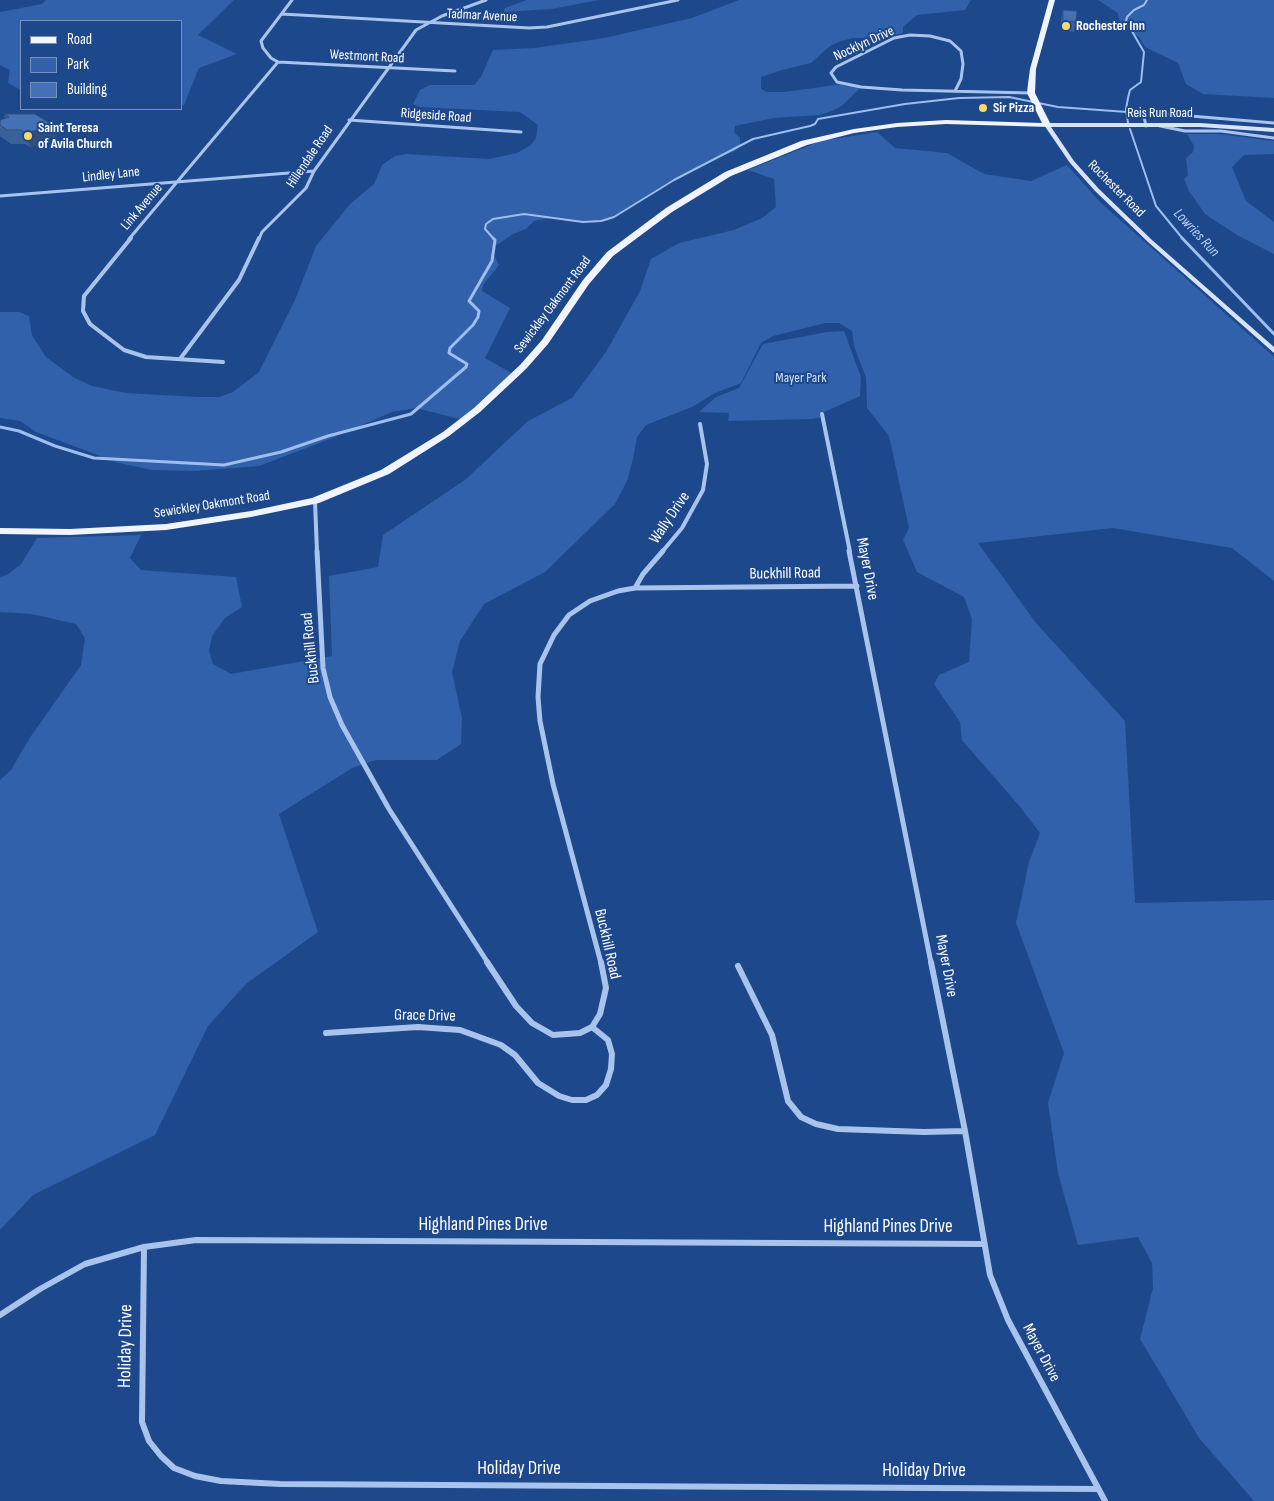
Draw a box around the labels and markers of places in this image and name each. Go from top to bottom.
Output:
place label: Rochester Inn [1076,18,1145,34]
marker: Rochester Inn [1060,20,1072,32]
place label: Sir Pizza [993,100,1034,116]
marker: Sir Pizza [977,102,989,114]
place label: Saint Teresa of Avila Church [38,120,112,152]
marker: Saint Teresa of Avila Church [22,130,34,142]

